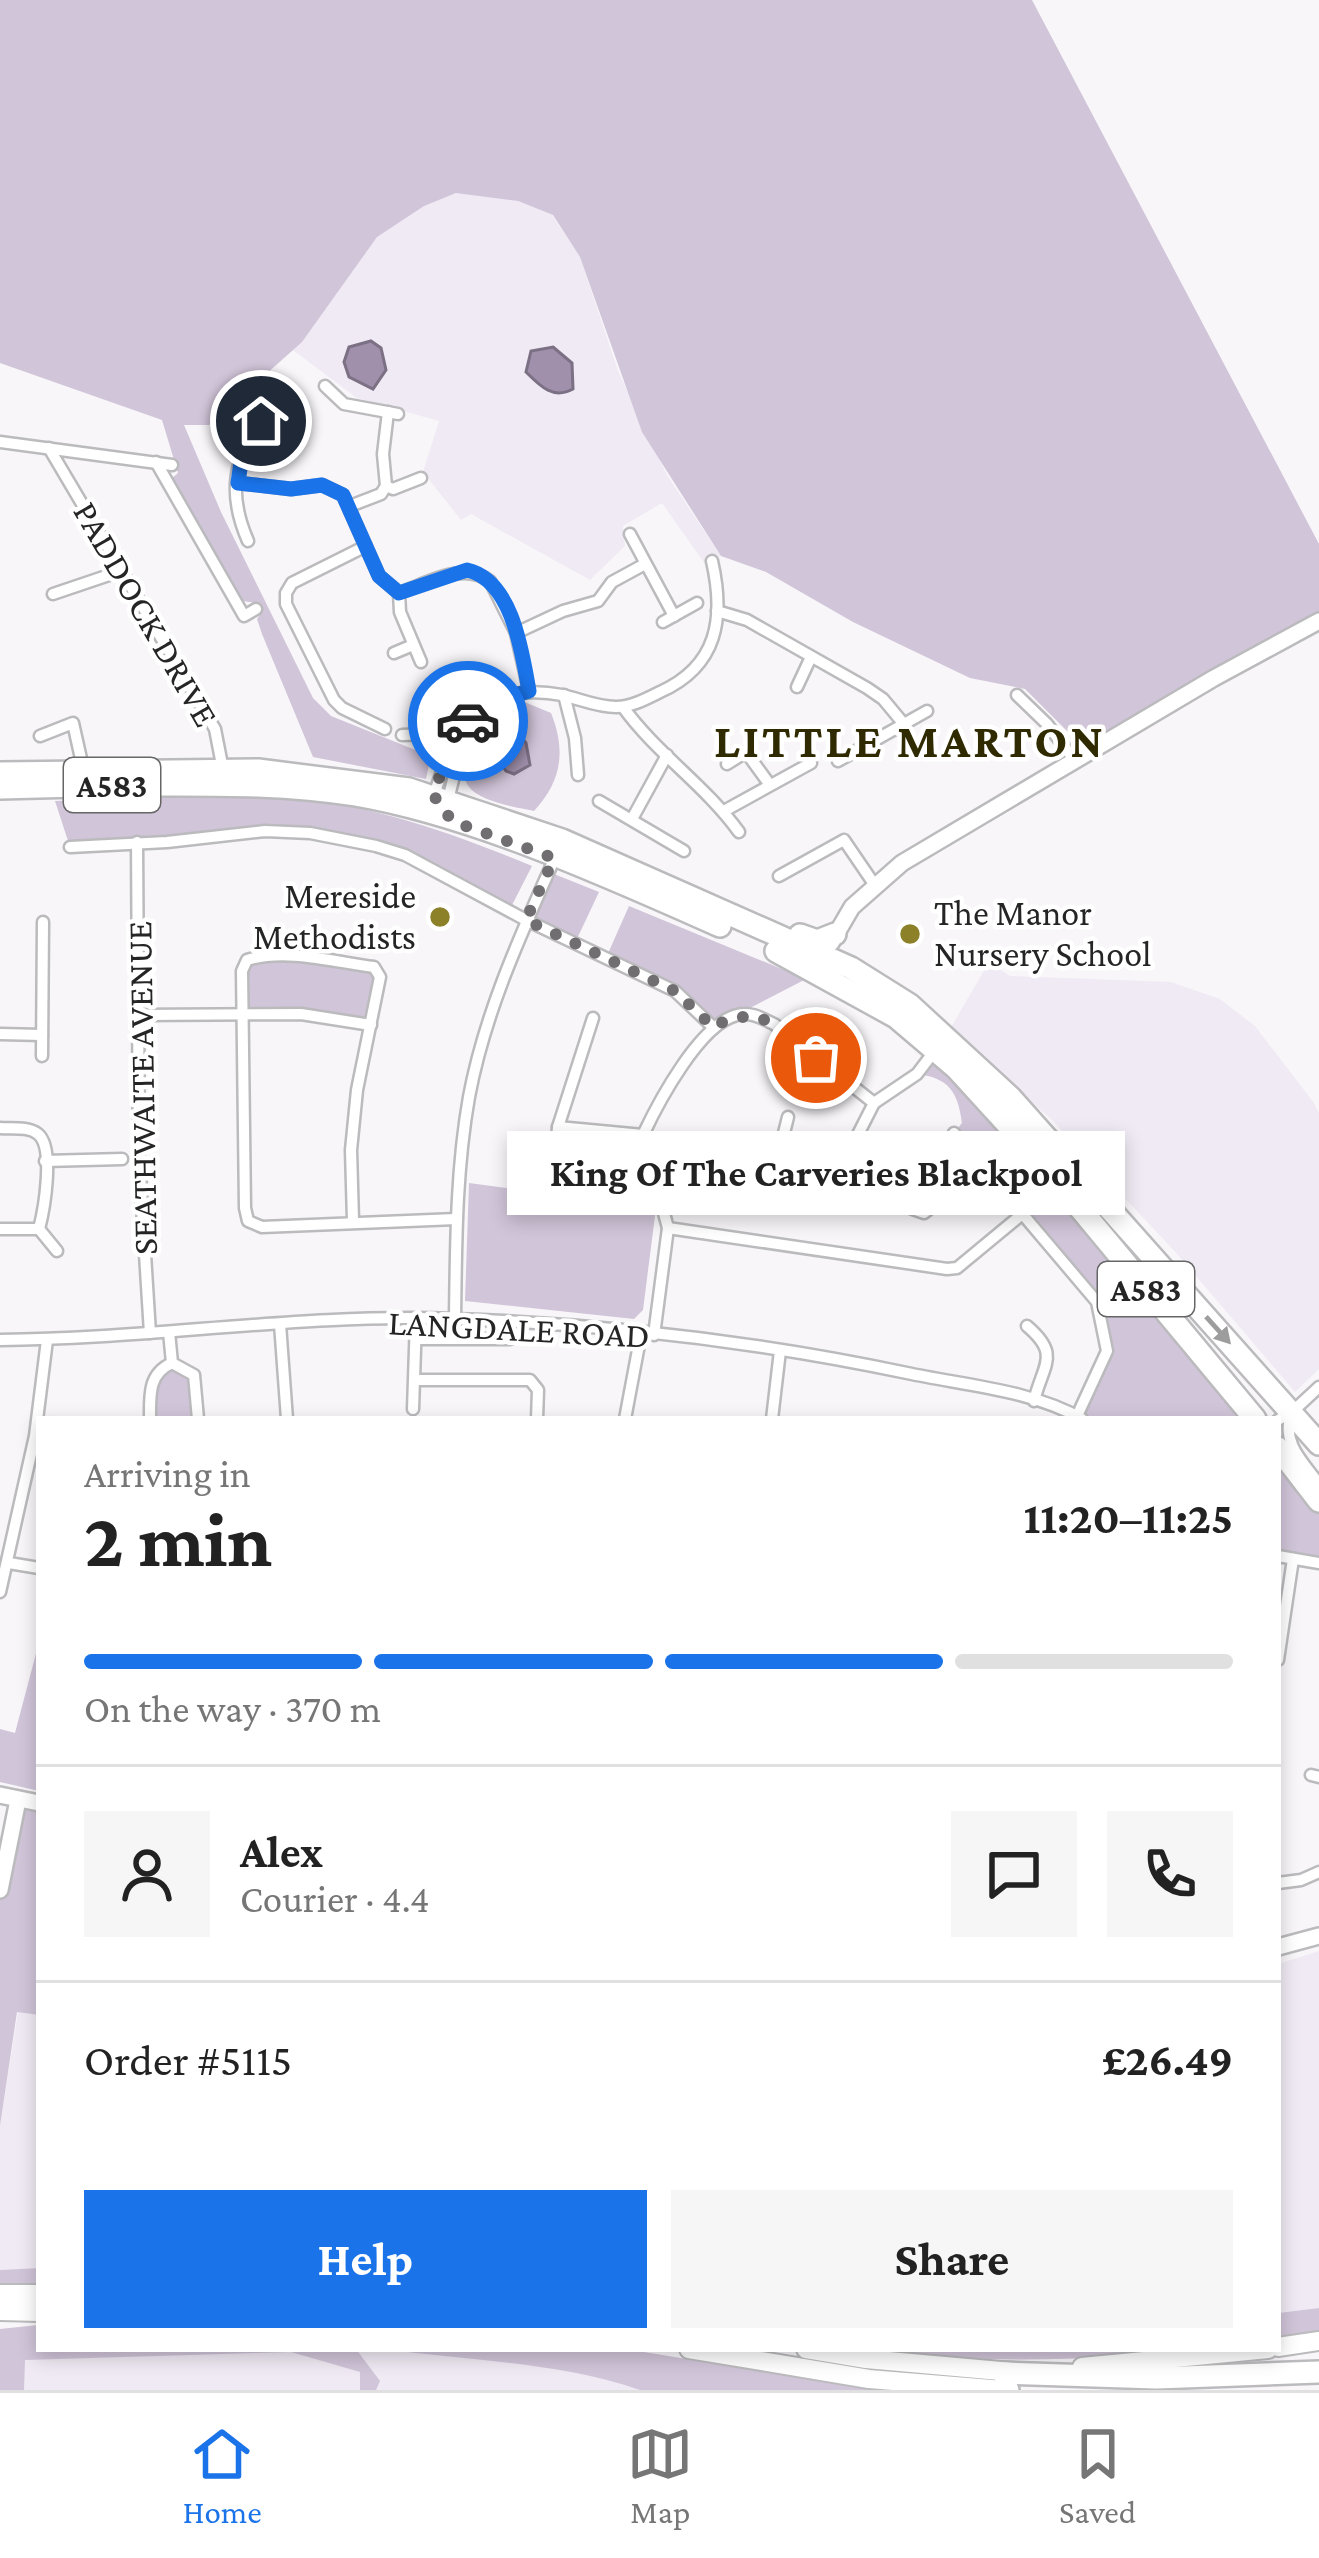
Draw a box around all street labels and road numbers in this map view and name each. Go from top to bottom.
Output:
street label: PADDOCK DRIVE [65,494,227,734]
road number: A583 [64,758,160,812]
street label: SEATHWAITE AVENUE [119,921,165,1255]
road number: A583 [1098,1262,1194,1316]
street label: LANGDALE ROAD [387,1302,651,1356]

